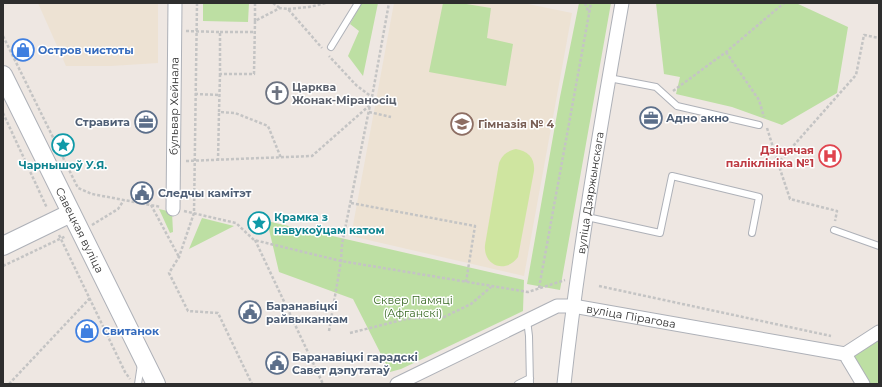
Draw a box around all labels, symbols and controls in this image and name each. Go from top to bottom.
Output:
shop icon: Остров чистоты [10,37,36,63]
place label: Остров чистоты [38,43,134,57]
street label: бульвар Хейнала [167,57,181,155]
church icon: Царква Жонак-Міраносіц [264,80,290,106]
place label: Царква Жонак-Міраносіц [292,80,397,107]
office icon: Адно акно [638,105,664,131]
office icon: Стравита [133,109,159,135]
school or university icon: Гімназія № 4 [449,111,475,137]
place label: Адно акно [666,111,729,125]
place label: Стравита [75,115,130,129]
place label: Гімназія № 4 [478,117,555,131]
street label: вуліца Дзяржынскага [574,131,607,255]
place icon: Чарнышоў У.Я. [50,132,76,158]
place label: Дзіцячая паліклініка №1 [726,143,814,170]
hospital icon: Дзіцячая паліклініка №1 [817,143,843,169]
place label: Чарнышоў У.Я. [19,158,107,172]
public building icon: Следчы камітэт [129,180,155,206]
street label: Савецкая вуліца [53,185,107,275]
place label: Следчы камітэт [158,186,251,200]
place icon: Крамка з навукоўцам катом [246,210,272,236]
place label: Крамка з навукоўцам катом [274,210,384,237]
park label: Сквер Памяці (Афганскі) [373,293,453,320]
public building icon: Баранавіцкі райвыканкам [237,299,263,325]
place label: Баранавіцкі райвыканкам [266,299,348,326]
street label: вуліца Пірагова [585,301,677,331]
shop icon: Свитанок [74,318,100,344]
place label: Свитанок [102,324,160,338]
public building icon: Баранавіцкі гарадскі Савет дэпутатаў [264,350,290,376]
place label: Баранавіцкі гарадскі Савет дэпутатаў [292,350,418,377]

